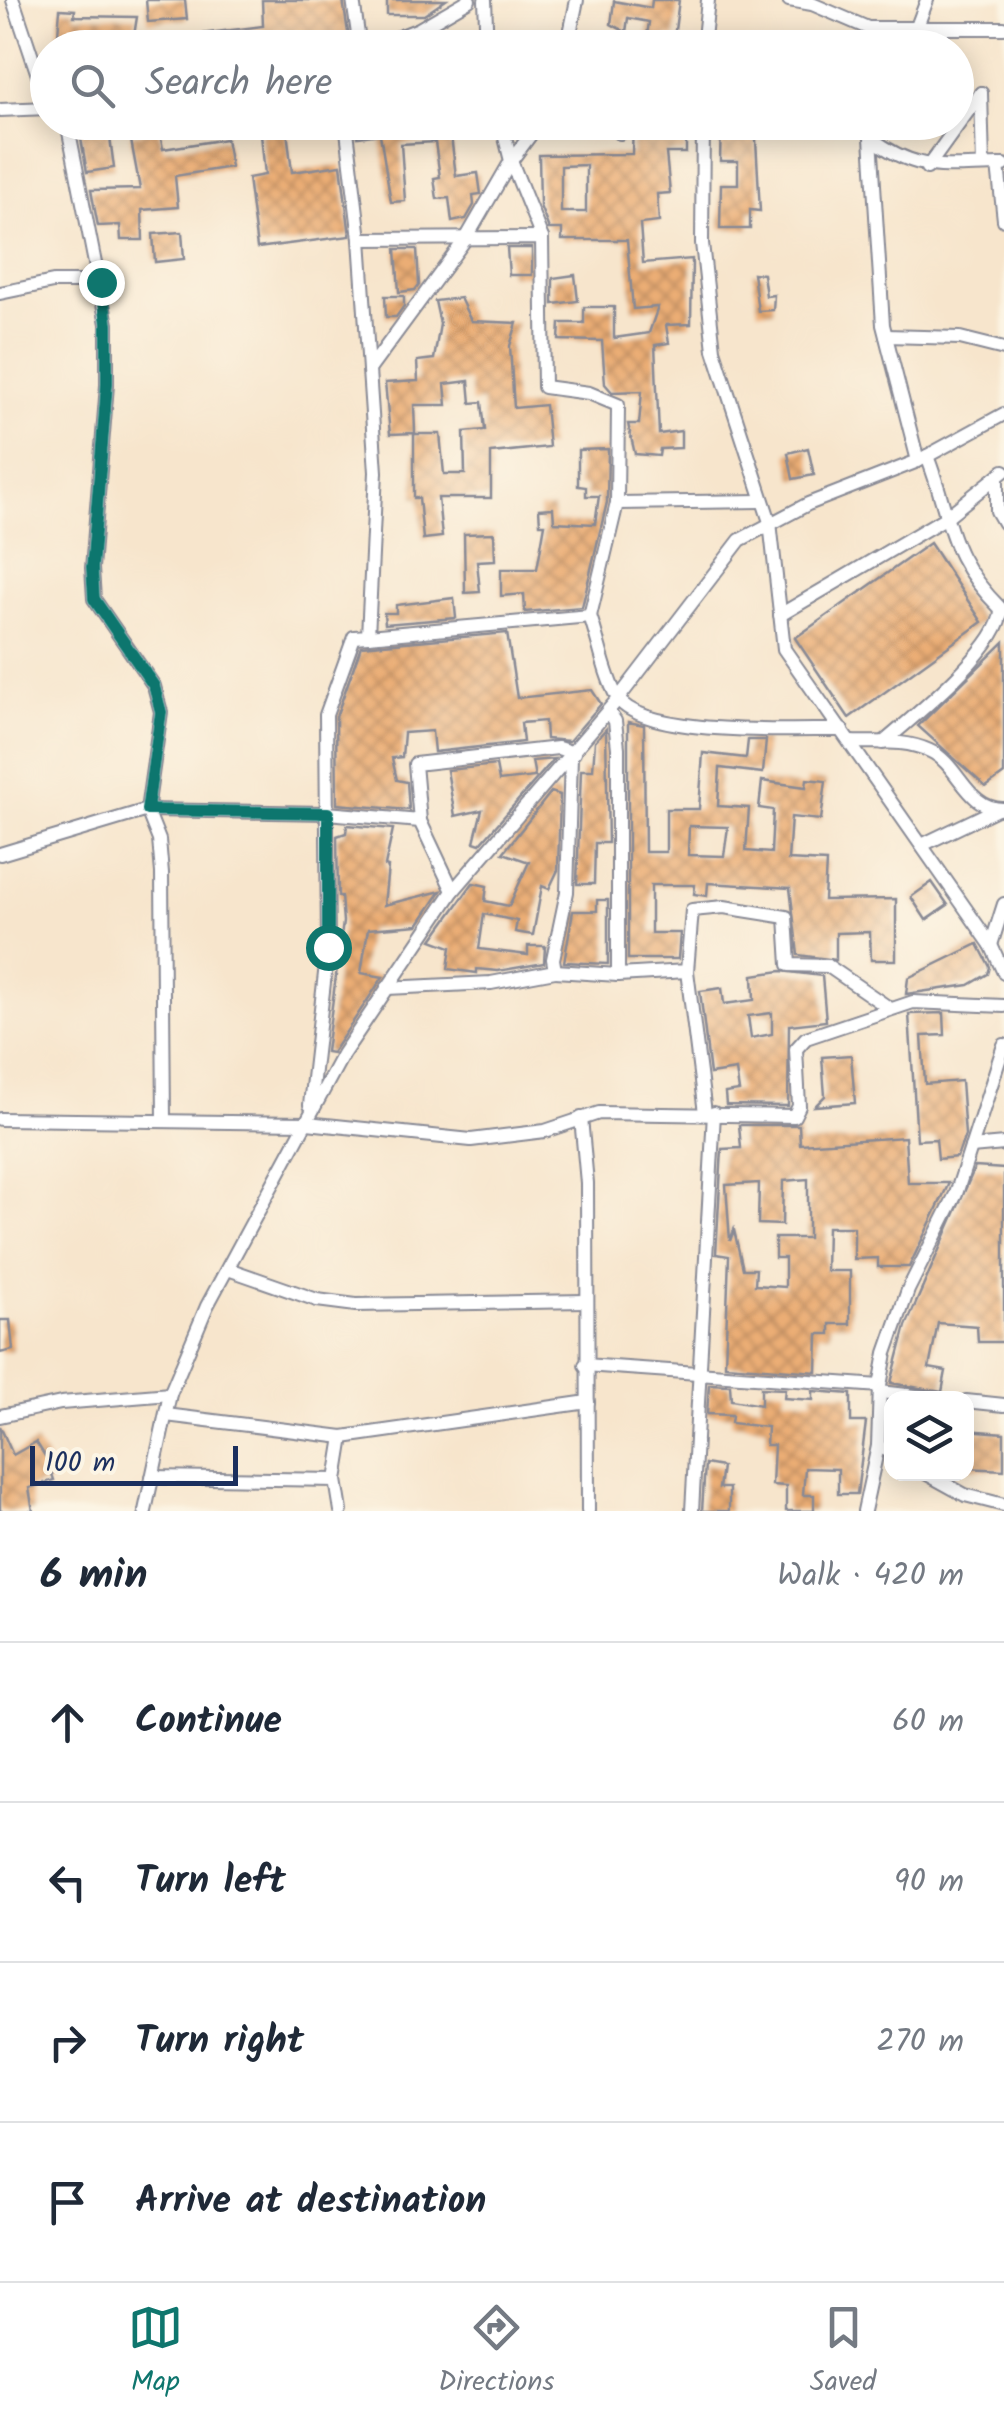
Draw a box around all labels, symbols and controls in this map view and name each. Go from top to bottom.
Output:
search box [30,30,974,140]
text: Search here [145,55,332,115]
icon: search [65,58,120,113]
route end [79,260,125,306]
route start [306,925,352,971]
map controls [884,1391,974,1481]
button: layers [884,1391,974,1481]
scale bar [30,1441,238,1486]
text: 100 m [45,1441,115,1486]
text: 6 min [40,1543,148,1610]
text: Walk · 420 m [777,1551,964,1602]
text: Continue [135,1692,282,1752]
icon: ahead [40,1695,95,1750]
text: 60 m [892,1697,964,1748]
text: Turn left [135,1852,286,1912]
icon: left [40,1855,95,1910]
text: 90 m [894,1857,964,1908]
text: Turn right [135,2012,304,2072]
icon: right [40,2015,95,2070]
text: 270 m [876,2017,964,2068]
text: Arrive at destination [135,2172,486,2232]
icon: arrive [40,2175,95,2230]
tab: Map [128,2300,183,2405]
tab: Directions [438,2300,554,2405]
tab: Saved [810,2300,876,2405]

